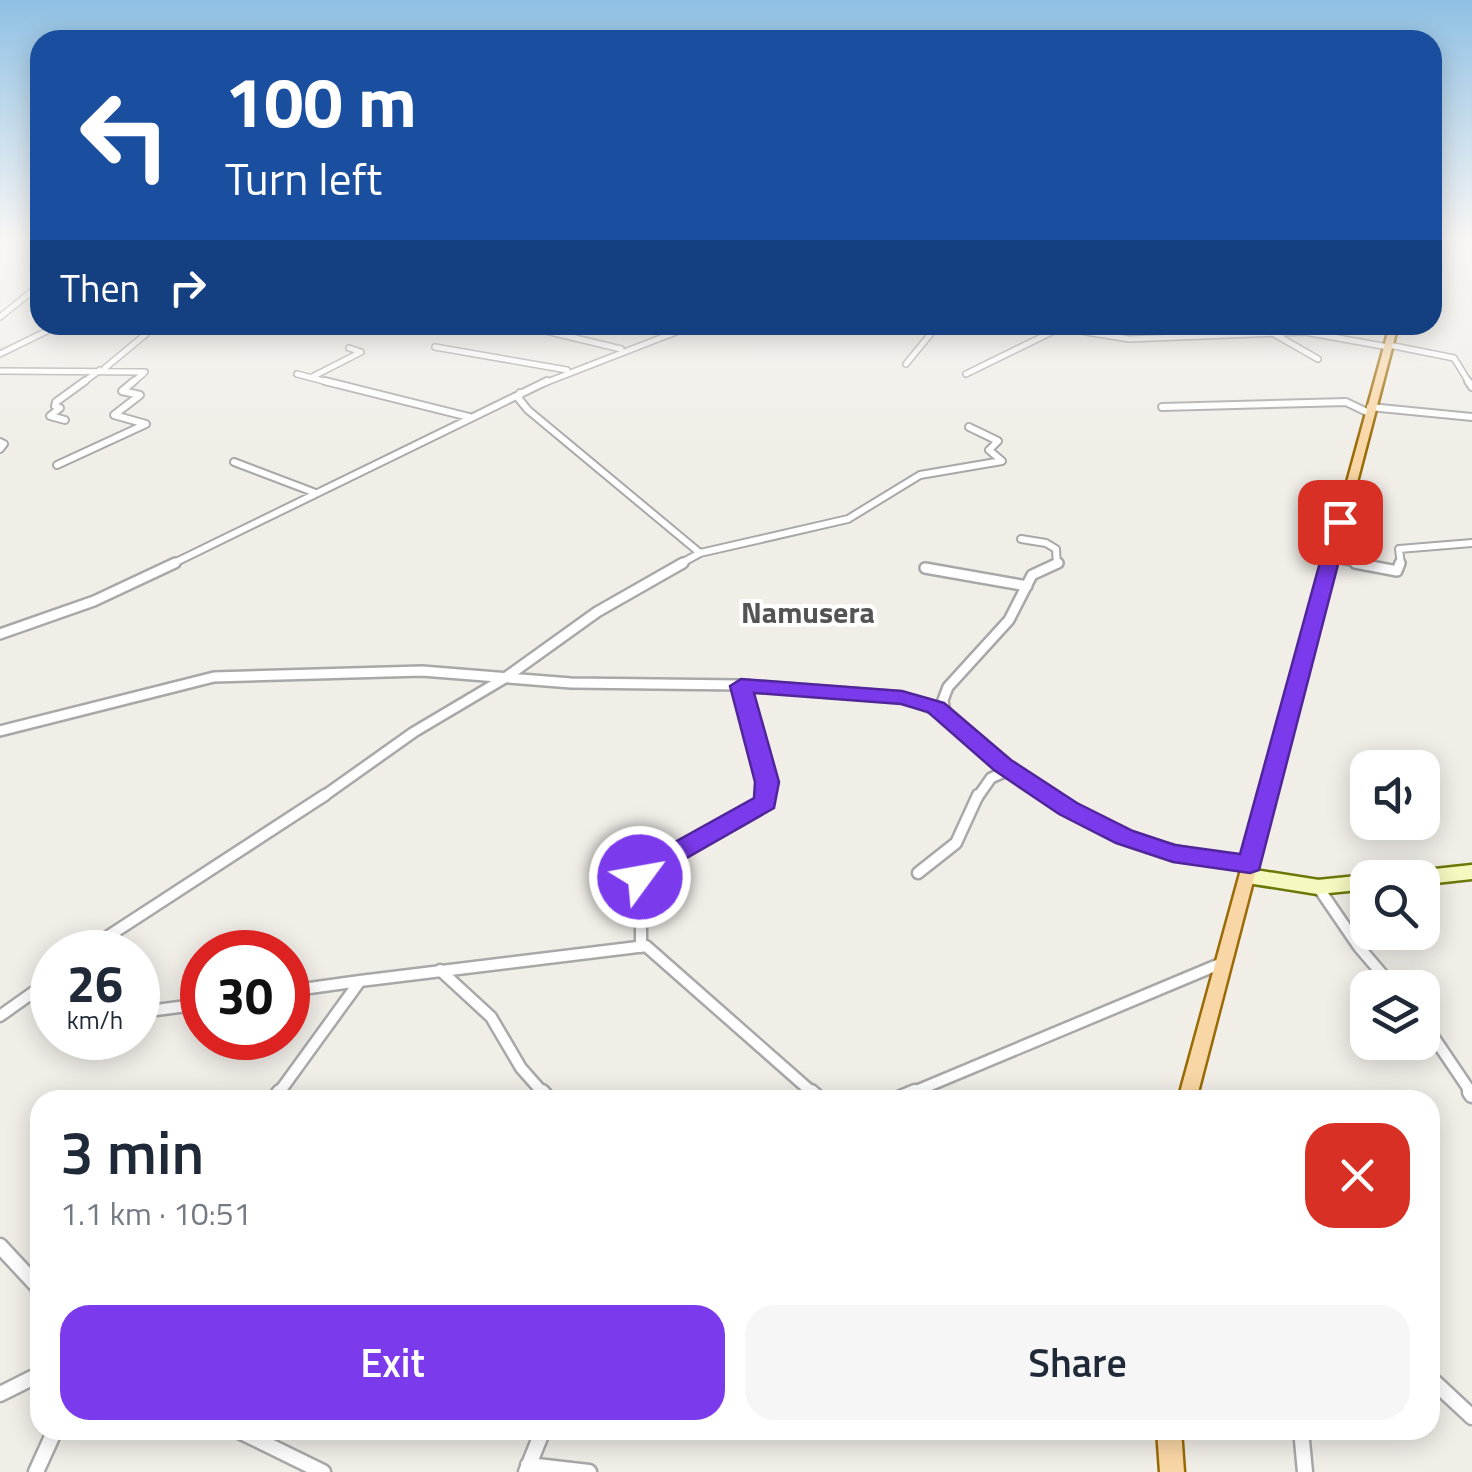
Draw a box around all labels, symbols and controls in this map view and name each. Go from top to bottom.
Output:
text: 100 m [225,48,417,154]
icon: left [60,70,190,200]
text: Turn left [225,144,382,212]
text: Then [60,259,140,317]
icon: right [160,260,215,315]
pin [1298,480,1383,565]
icon: arrive [1313,495,1368,550]
district label: Namusera [741,589,875,635]
map controls [1350,750,1440,1060]
button: sound [1350,750,1440,840]
position arrow [588,825,692,929]
button: search [1350,860,1440,950]
speed limit sign: 30 [180,930,310,1060]
text: 26 [67,945,123,1021]
button: layers [1350,970,1440,1060]
text: km/h [67,1001,123,1039]
text: 3 min [60,1106,204,1197]
button: close [1305,1123,1410,1228]
text: 1.1 km · 10:51 [60,1189,252,1237]
button: Exit [60,1305,725,1420]
button: Share [745,1305,1410,1420]

